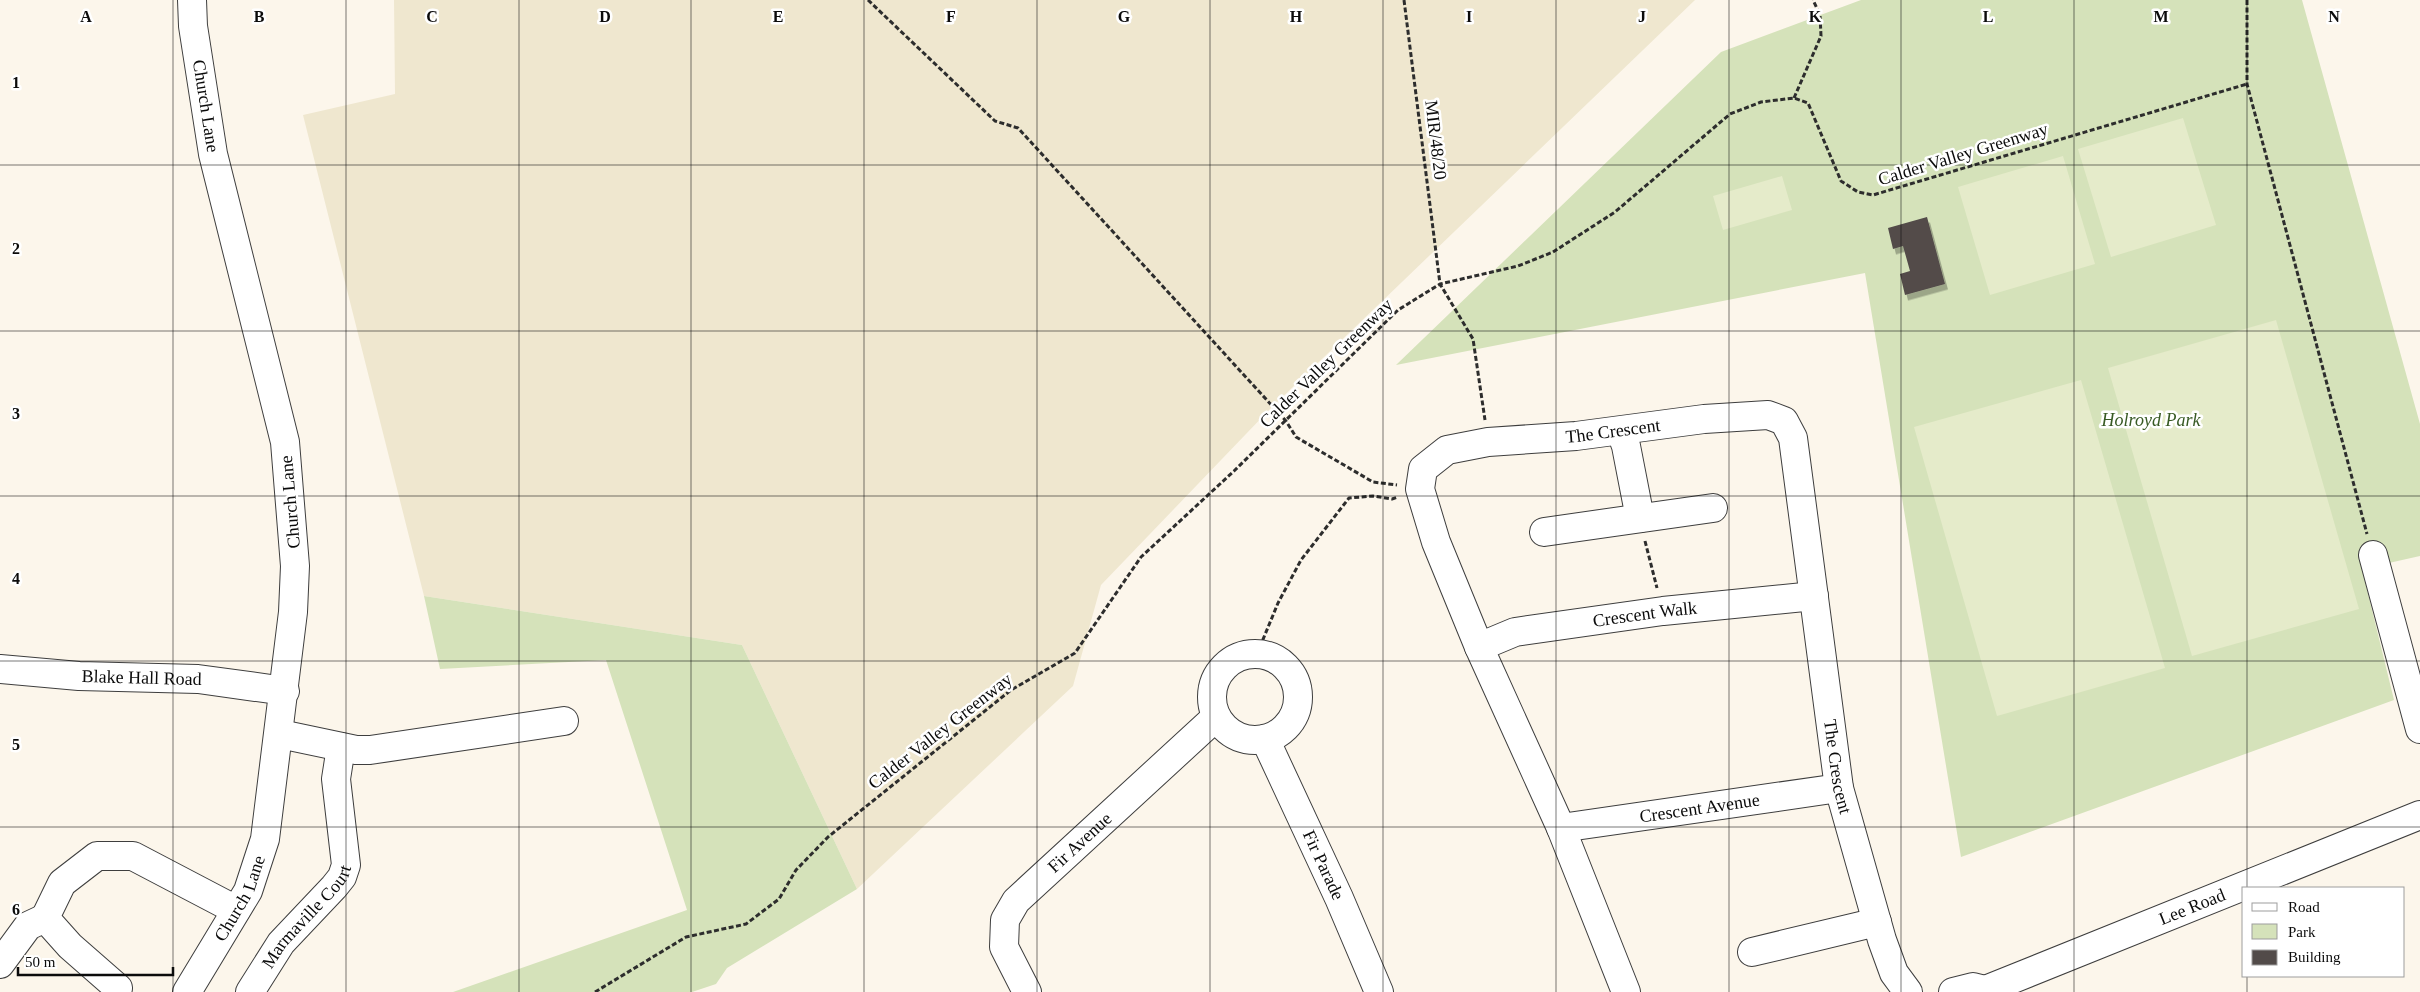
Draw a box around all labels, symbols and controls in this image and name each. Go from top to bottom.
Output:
text: A [80,8,92,25]
text: B [254,8,265,25]
text: C [426,8,438,25]
text: D [599,8,611,25]
text: E [773,8,783,25]
text: F [946,8,956,25]
text: G [1118,8,1131,25]
text: H [1290,8,1303,25]
text: I [1466,8,1472,25]
text: J [1638,8,1646,25]
text: K [1809,8,1822,25]
text: L [1983,8,1993,25]
text: M [2153,8,2169,25]
text: N [2328,8,2340,25]
street label: Church Lane [189,58,223,154]
text: 1 [12,74,20,91]
street label: MIR/48/20 [1421,99,1451,181]
street label: Calder Valley Greenway [1876,119,2050,189]
text: 2 [12,240,20,257]
street label: Calder Valley Greenway [1256,294,1396,432]
text: 3 [12,405,20,422]
park label: Holroyd Park [2101,410,2201,430]
street label: The Crescent [1565,415,1662,447]
street label: Church Lane [276,455,304,549]
text: 4 [12,570,20,587]
street label: Crescent Walk [1591,598,1698,631]
street label: Blake Hall Road [81,666,202,689]
street label: Calder Valley Greenway [864,669,1016,793]
street label: The Crescent [1820,718,1856,816]
text: 5 [12,736,20,753]
street label: Crescent Avenue [1638,790,1761,827]
street label: Fir Avenue [1044,808,1116,877]
street label: Fir Parade [1299,827,1348,903]
street label: Church Lane [210,853,269,945]
street label: Marmaville Court [258,863,355,972]
street label: Lee Road [2156,885,2228,929]
legend [2242,887,2405,977]
text: Road [2288,899,2320,915]
text: 6 [12,901,20,918]
text: Park [2288,924,2316,940]
scale bar [18,944,172,976]
text: Building [2288,949,2341,965]
text: 50 m [25,954,56,970]

